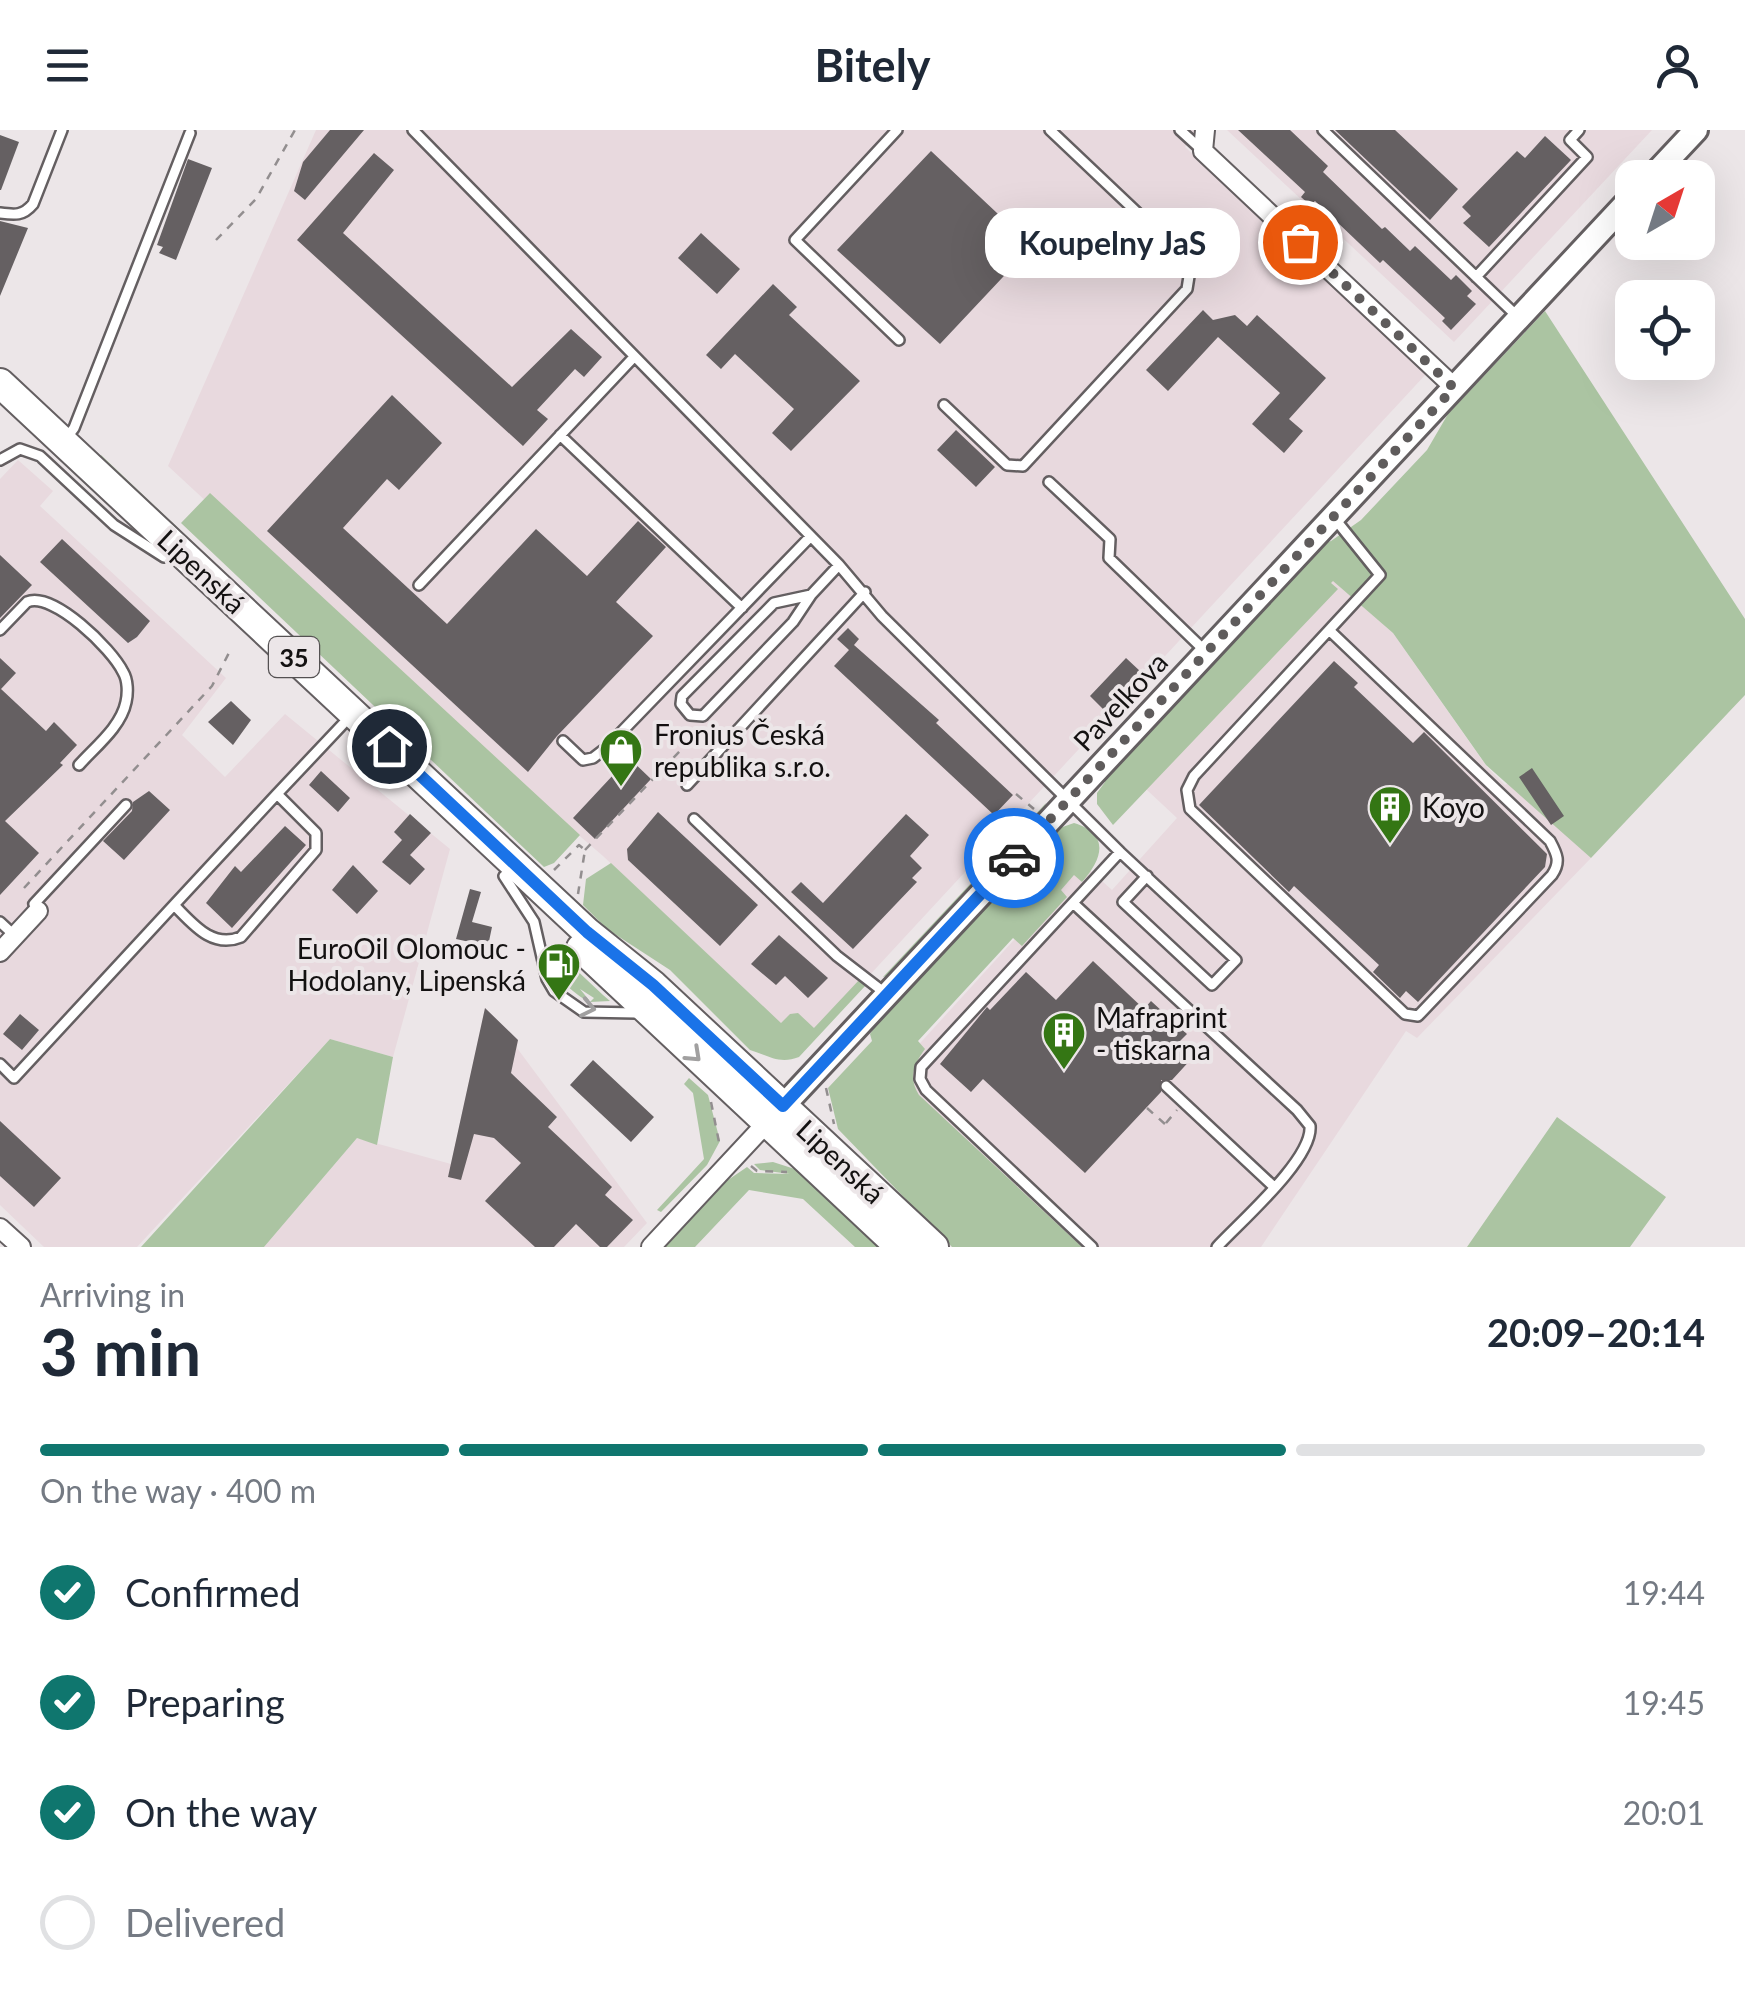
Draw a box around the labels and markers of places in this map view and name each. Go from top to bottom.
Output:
pin [1258,200,1343,285]
callout: Koupelny JaS [985,207,1240,277]
pin [347,704,432,789]
place label: Fronius Česká republika s.r.o. [654,717,831,783]
shop icon: Fronius Česká republika s.r.o. [598,727,644,788]
building icon: Koyo [1367,784,1413,845]
place label: Koyo [1422,790,1485,824]
place label: EuroOil Olomouc - Hodolany, Lipenská [287,931,526,997]
fuel station icon: EuroOil Olomouc - Hodolany, Lipenská [536,941,582,1002]
place label: Mafraprint - tiskarna [1096,1000,1227,1066]
building icon: Mafraprint - tiskarna [1041,1010,1087,1071]

